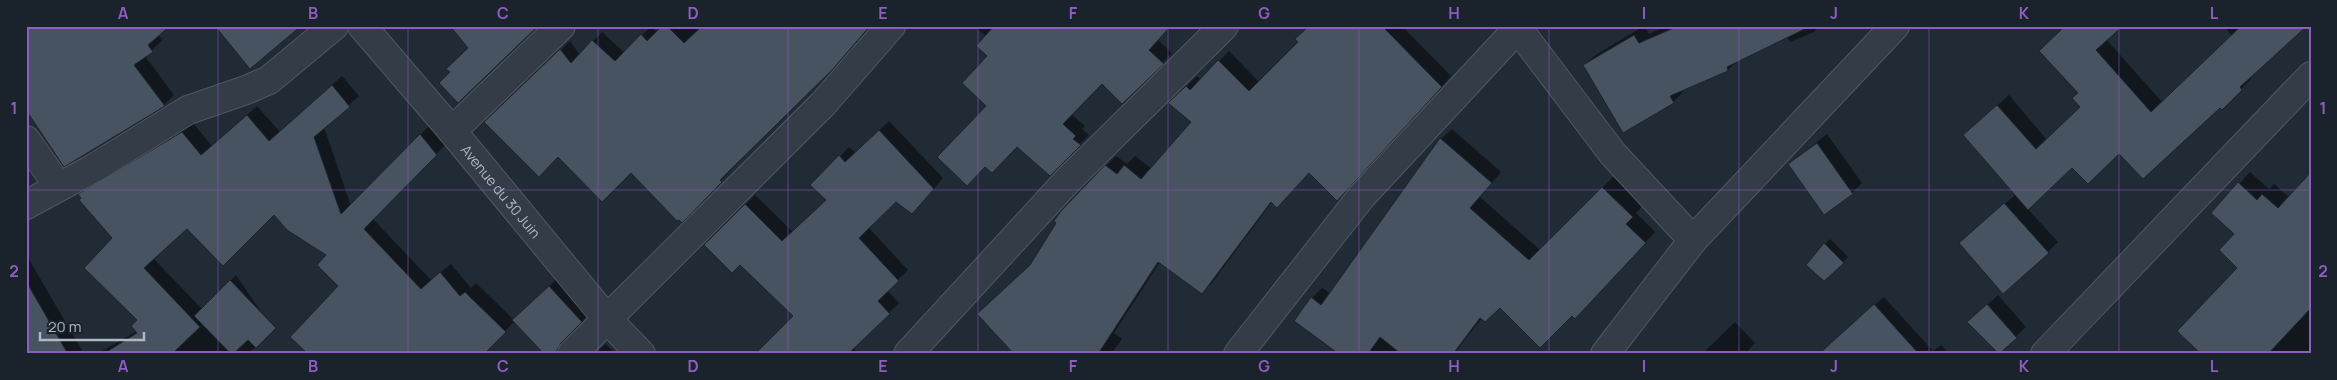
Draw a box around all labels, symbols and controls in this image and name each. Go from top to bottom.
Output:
text: A [118,2,129,24]
text: B [308,2,318,24]
text: C [497,2,509,24]
text: D [687,2,699,24]
text: E [878,2,888,24]
text: F [1069,2,1078,24]
text: G [1258,2,1270,24]
text: H [1448,2,1460,24]
text: I [1642,2,1646,24]
text: J [1830,2,1838,24]
text: K [2019,2,2030,24]
text: L [2210,2,2219,24]
text: 1 [10,97,18,119]
text: 1 [2319,97,2327,119]
street label: Avenue du 30 Juin [457,140,546,242]
text: 2 [9,260,19,282]
text: 2 [2318,260,2328,282]
scale bar [40,310,144,342]
text: 20 m [48,316,81,337]
text: A [118,355,129,377]
text: B [308,355,318,377]
text: C [497,355,509,377]
text: D [687,355,699,377]
text: E [878,355,888,377]
text: F [1069,355,1078,377]
text: G [1258,355,1270,377]
text: H [1448,355,1460,377]
text: I [1642,355,1646,377]
text: J [1830,355,1838,377]
text: K [2019,355,2030,377]
text: L [2210,355,2219,377]

